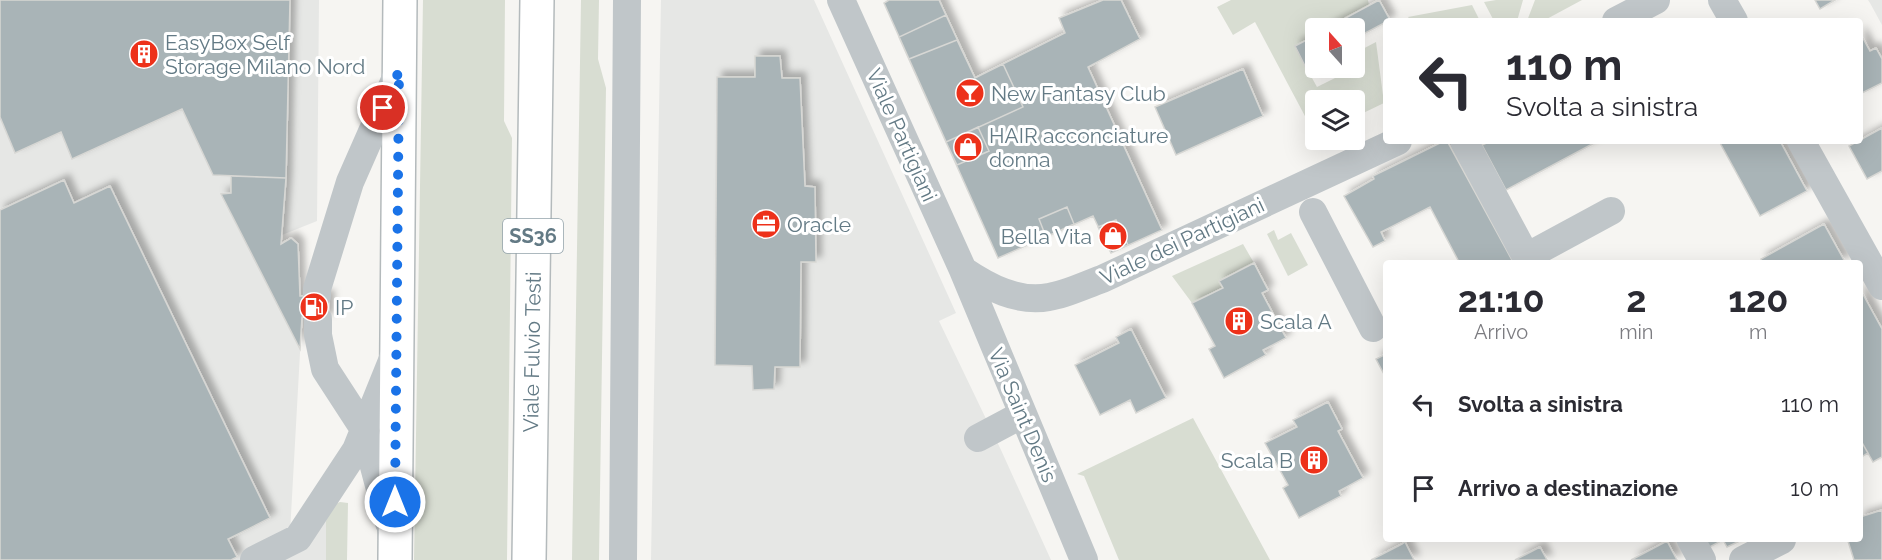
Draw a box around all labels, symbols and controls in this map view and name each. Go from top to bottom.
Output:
north arrow [1305,18,1365,78]
map controls [1305,18,1365,150]
place label: EasyBox Self Storage Milano Nord [165,30,365,79]
building icon: EasyBox Self Storage Milano Nord [128,38,160,70]
text: 110 m [1506,41,1622,90]
icon: left [1407,42,1485,120]
street label: Viale Partigiani [862,65,942,205]
bar icon: New Fantasy Club [954,77,986,109]
place label: New Fantasy Club [991,81,1166,106]
pin [357,82,408,133]
button: layers [1305,90,1365,150]
icon: arrive [366,91,399,124]
text: Svolta a sinistra [1506,91,1698,122]
place label: HAIR acconciature donna [989,123,1168,172]
shop icon: HAIR acconciature donna [952,131,984,163]
street label: Viale dei Partigiani [1096,192,1268,290]
office icon: Oracle [750,208,782,240]
place label: Oracle [787,212,851,237]
road number: SS36 [503,219,563,253]
shop icon: Bella Vita [1097,220,1129,252]
place label: Bella Vita [1001,224,1092,249]
street label: Viale Fulvio Testi [518,271,546,433]
text: 21:10 [1458,278,1545,320]
text: 2 [1626,278,1646,320]
text: 120 [1728,278,1788,320]
fuel station icon: IP [298,291,330,323]
place label: IP [335,295,353,320]
building icon: Scala A [1223,305,1255,337]
place label: Scala A [1260,309,1332,334]
text: Arrivo [1474,320,1528,344]
text: min [1619,320,1654,344]
text: m [1749,320,1767,344]
street label: Via Saint Denis [984,344,1062,486]
icon: left [1407,388,1440,421]
text: Svolta a sinistra [1458,391,1623,417]
text: 110 m [1781,391,1839,417]
building icon: Scala B [1298,444,1330,476]
place label: Scala B [1221,448,1293,473]
position arrow [363,470,427,534]
icon: arrive [1407,472,1440,505]
text: Arrivo a destinazione [1458,475,1678,501]
text: 10 m [1790,475,1839,501]

